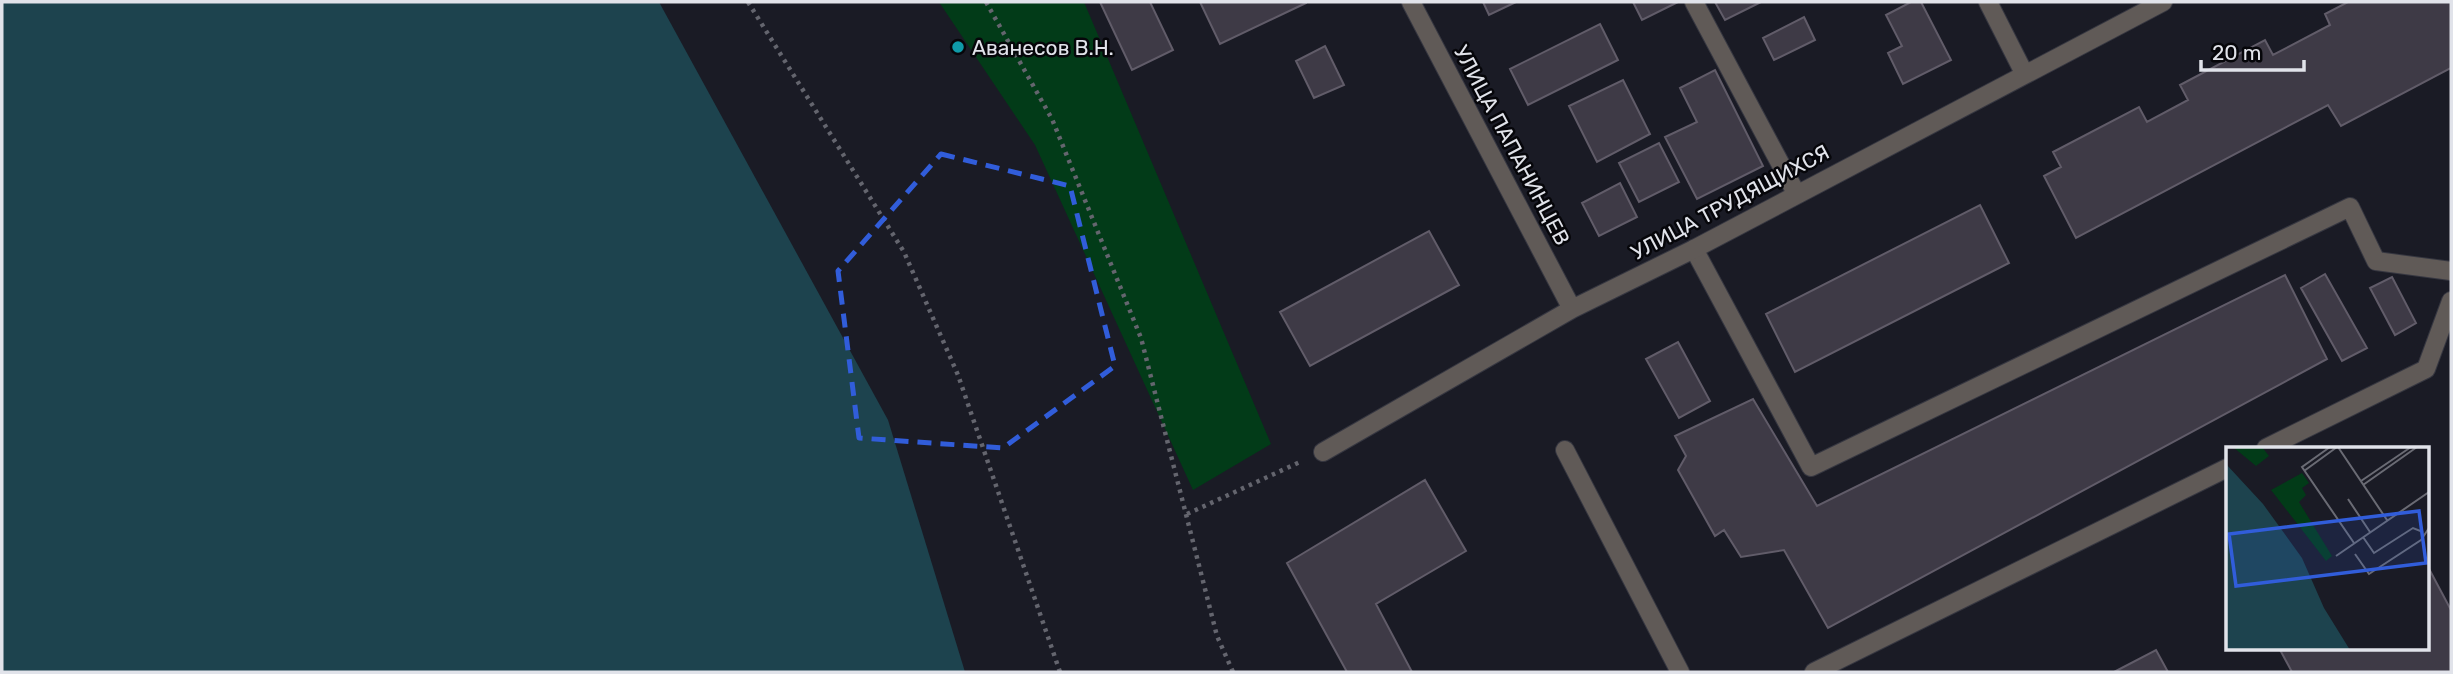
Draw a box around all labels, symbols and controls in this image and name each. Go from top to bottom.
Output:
scale bar [2201,28,2304,72]
place label: Аванесов В.Н. [972,35,1114,60]
marker: Аванесов В.Н. [950,39,966,55]
text: 20 m [2212,40,2261,65]
street label: УЛИЦА ПАПАНИНЦЕВ [1449,41,1575,249]
street label: УЛИЦА ТРУДЯЩИХСЯ [1627,139,1833,265]
inset map [2226,447,2428,650]

